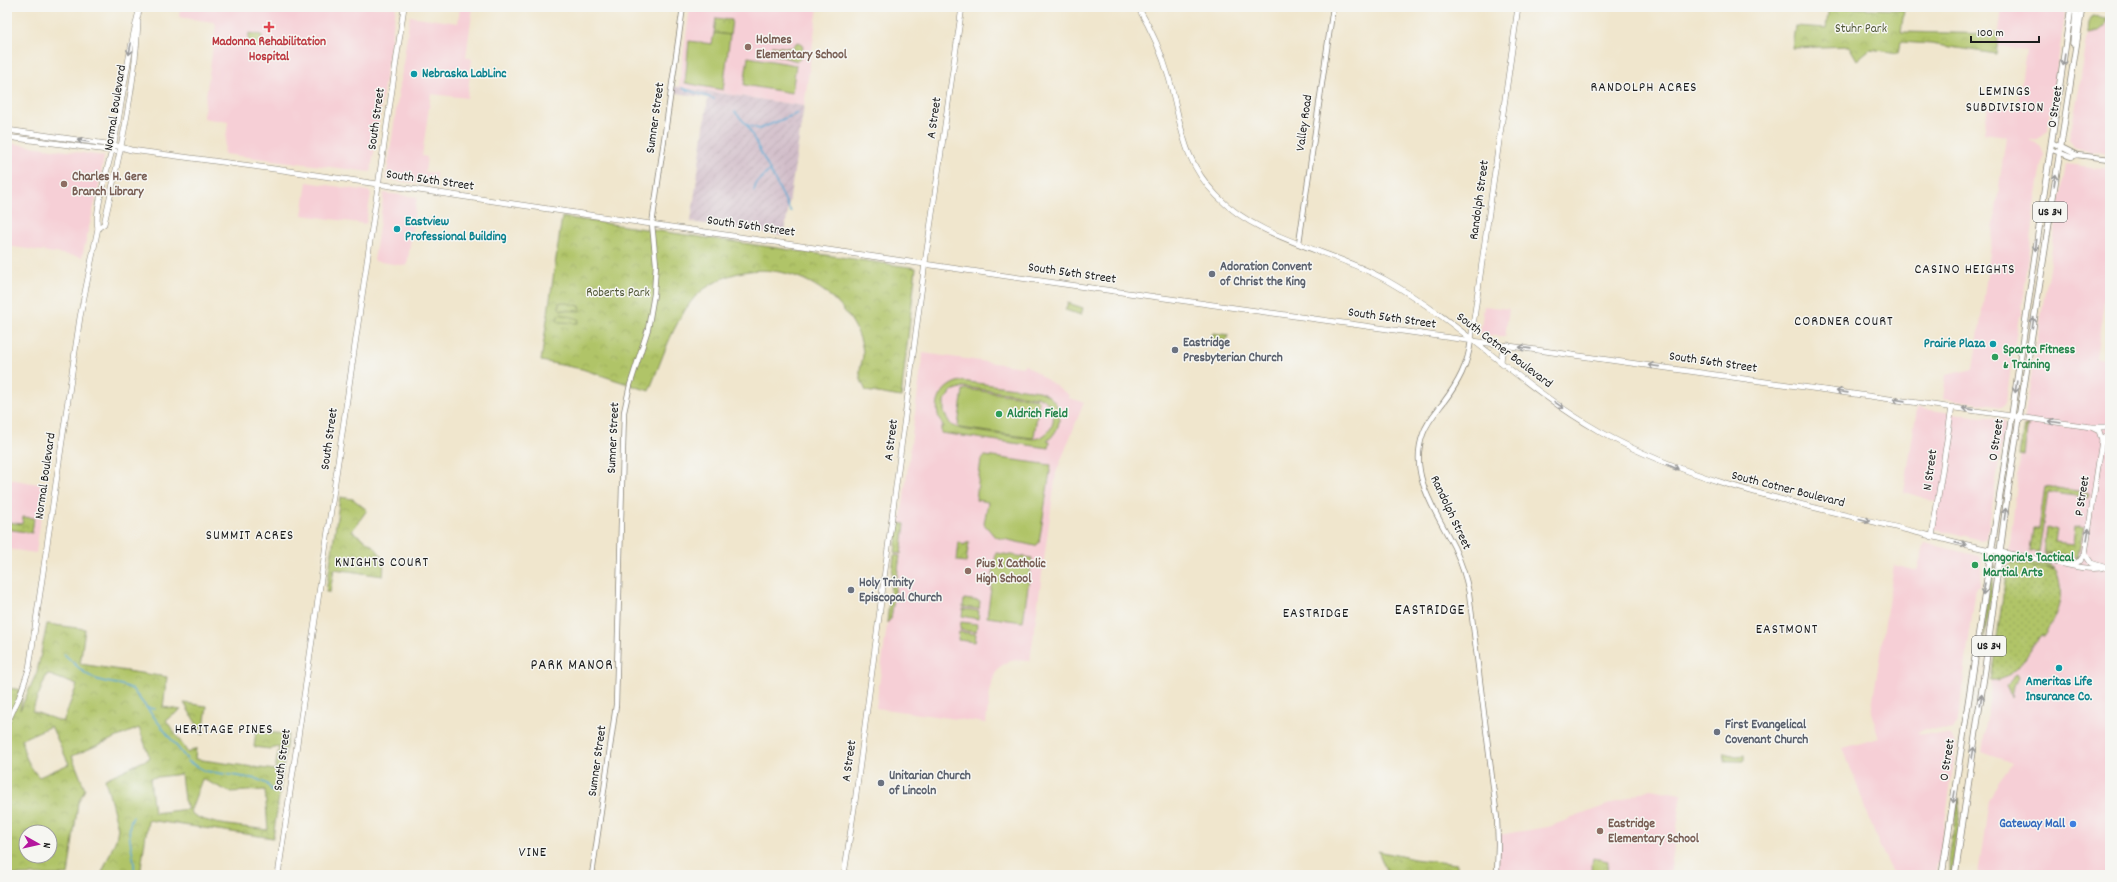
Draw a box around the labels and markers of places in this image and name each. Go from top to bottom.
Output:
marker: Madonna Rehabilitation Hospital [263,21,275,33]
place label: Holmes Elementary School [756,31,848,65]
place label: Madonna Rehabilitation Hospital [212,33,326,67]
marker: Holmes Elementary School [743,42,753,52]
place label: Nebraska LabLinc [422,65,507,84]
marker: Nebraska LabLinc [409,69,419,79]
place label: Charles H. Gere Branch Library [72,168,147,202]
marker: Charles H. Gere Branch Library [59,179,69,189]
place label: Eastview Professional Building [405,213,507,247]
marker: Eastview Professional Building [392,224,402,234]
place label: Adoration Convent of Christ the King [1220,258,1312,292]
marker: Adoration Convent of Christ the King [1207,269,1217,279]
place label: Eastridge Presbyterian Church [1183,334,1283,368]
place label: Prairie Plaza [1924,335,1986,354]
marker: Prairie Plaza [1988,339,1998,349]
place label: Sparta Fitness & Training [2003,341,2076,375]
marker: Eastridge Presbyterian Church [1170,345,1180,355]
marker: Sparta Fitness & Training [1990,352,2000,362]
place label: Aldrich Field [1007,405,1068,424]
marker: Aldrich Field [994,409,1004,419]
place label: Longoria's Tactical Martial Arts [1983,549,2075,583]
place label: Pius X Catholic High School [976,555,1046,589]
marker: Longoria's Tactical Martial Arts [1970,560,1980,570]
marker: Pius X Catholic High School [963,566,973,576]
place label: Holy Trinity Episcopal Church [859,574,942,608]
marker: Holy Trinity Episcopal Church [846,585,856,595]
marker: Ameritas Life Insurance Co. [2054,663,2064,673]
place label: Ameritas Life Insurance Co. [2026,673,2092,707]
place label: First Evangelical Covenant Church [1725,716,1808,750]
marker: First Evangelical Covenant Church [1712,727,1722,737]
place label: Unitarian Church of Lincoln [889,767,971,801]
marker: Unitarian Church of Lincoln [876,778,886,788]
place label: Eastridge Elementary School [1608,815,1700,849]
place label: Gateway Mall [1999,815,2066,834]
marker: Gateway Mall [2068,819,2078,829]
marker: Eastridge Elementary School [1595,826,1605,836]

